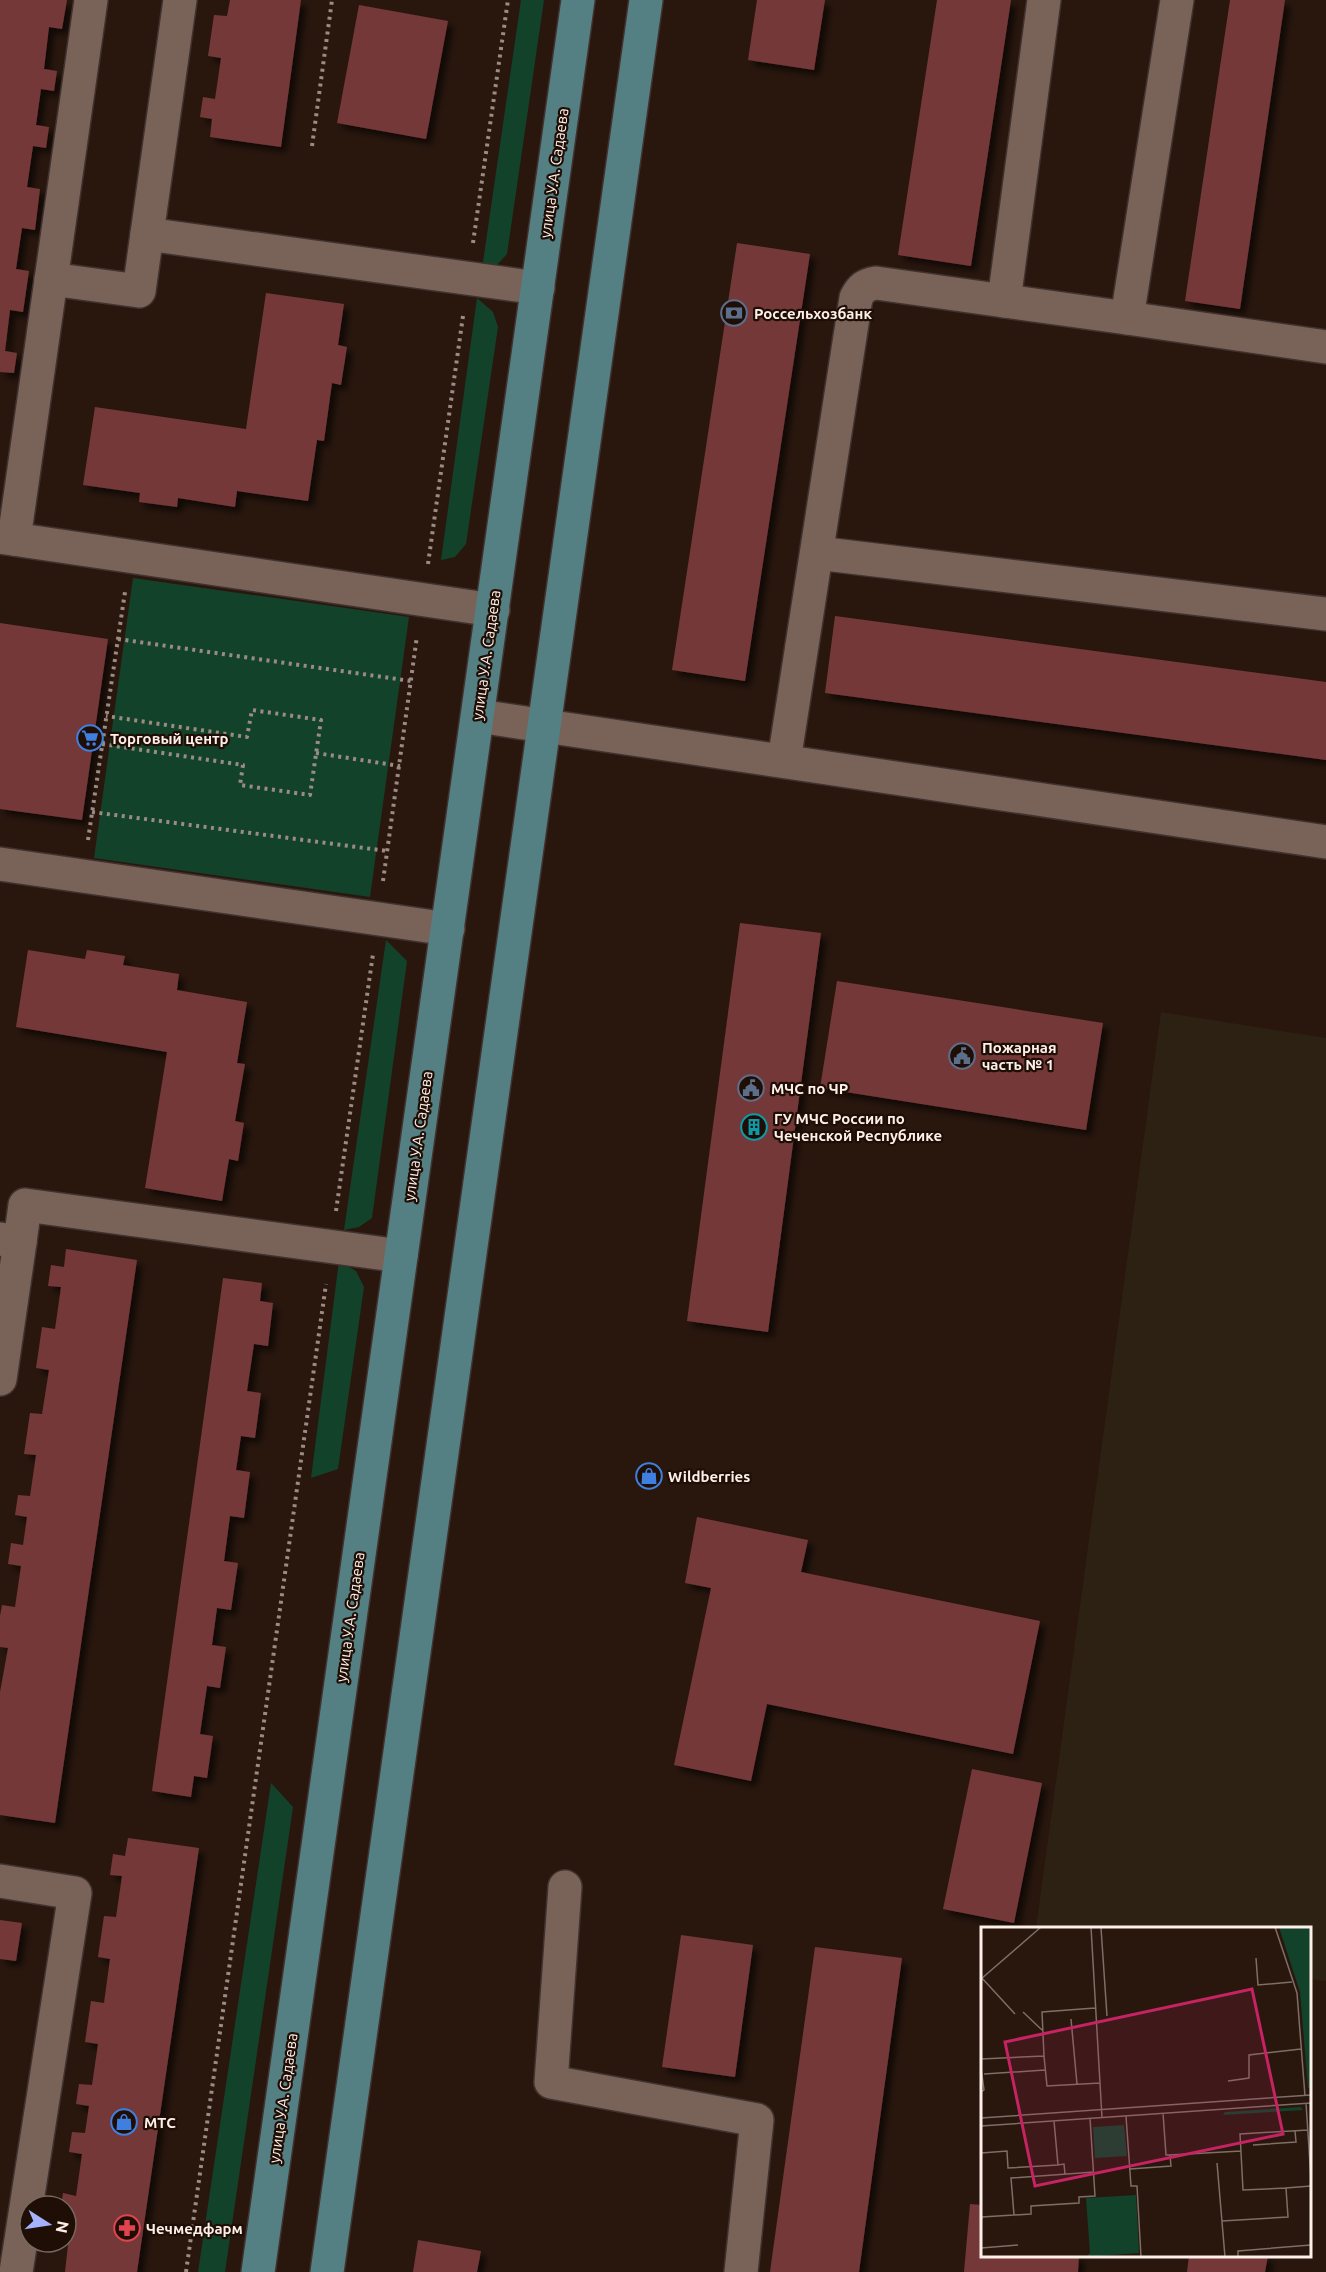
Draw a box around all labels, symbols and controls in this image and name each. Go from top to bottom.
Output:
street label: улица У.А. Садаева [536,107,572,239]
bank icon: Россельхозбанк [719,298,749,328]
place label: Россельхозбанк [754,305,872,322]
street label: улица У.А. Садаева [468,589,504,721]
supermarket icon: Торговый центр [75,723,105,753]
place label: Торговый центр [110,730,229,747]
place label: Пожарная часть № 1 [982,1039,1057,1073]
public building icon: Пожарная часть № 1 [947,1041,977,1071]
street label: улица У.А. Садаева [400,1070,436,1202]
public building icon: МЧС по ЧР [736,1073,766,1103]
place label: МЧС по ЧР [771,1080,848,1097]
place label: ГУ МЧС России по Чеченской Республике [774,1110,942,1144]
building icon: ГУ МЧС России по Чеченской Республике [739,1112,769,1142]
shop icon: Wildberries [634,1461,664,1491]
place label: Wildberries [668,1468,750,1485]
street label: улица У.А. Садаева [332,1551,368,1683]
inset map [981,1927,1311,2257]
street label: улица У.А. Садаева [265,2032,301,2164]
shop icon: МТС [109,2107,139,2137]
place label: МТС [144,2114,176,2131]
north arrow [18,2194,78,2254]
pharmacy icon: Чечмедфарм [112,2213,142,2243]
text: N [53,2219,73,2235]
place label: Чечмедфарм [146,2220,243,2237]

